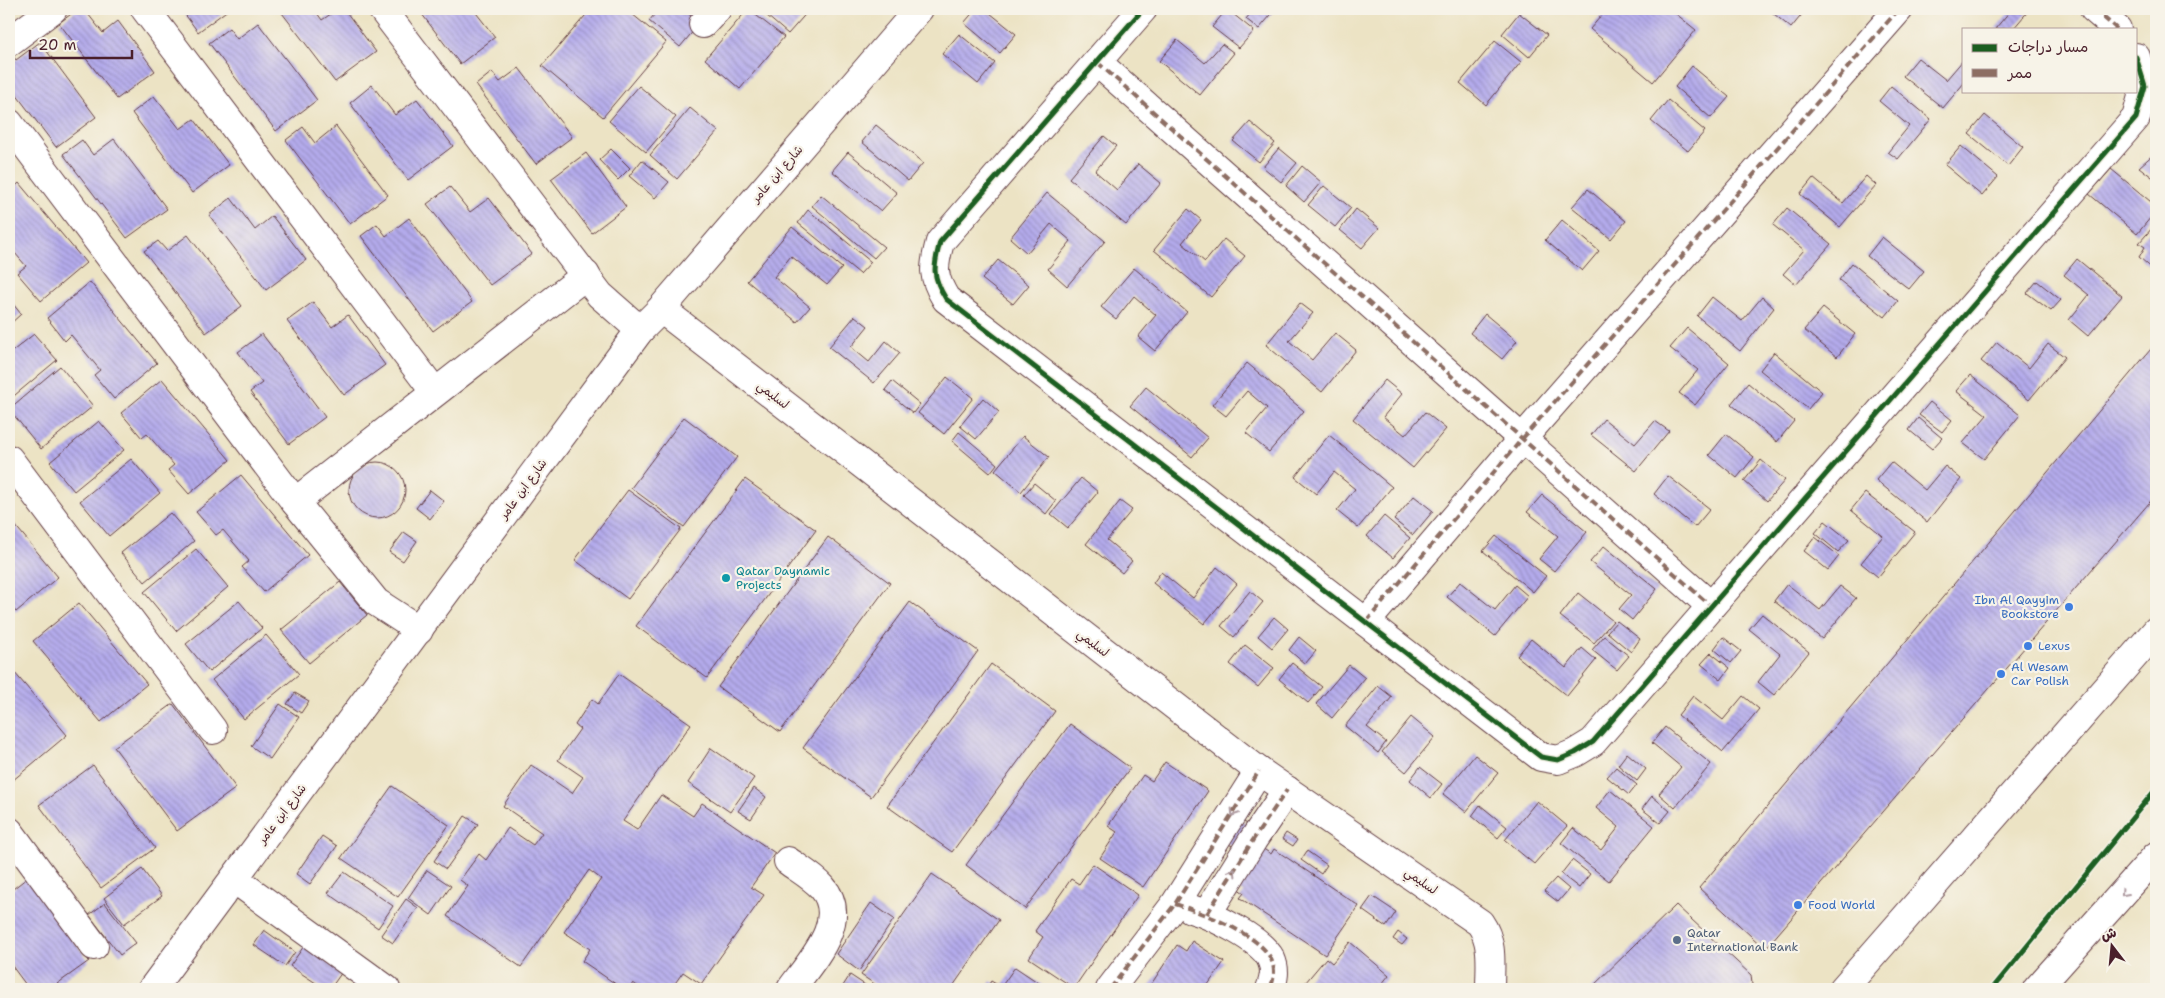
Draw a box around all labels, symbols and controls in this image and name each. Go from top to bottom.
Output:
scale bar [30,28,132,60]
legend [1962,28,2138,92]
text: 20 m [38,35,77,55]
text: مسار دراجات [2008,37,2088,57]
text: ممر [2006,63,2032,83]
street label: شارع ابن عامر [747,142,807,207]
street label: لسليمي [752,377,792,415]
street label: شارع ابن عامر [495,456,551,524]
place label: Qatar Daynamic Projects [736,563,830,593]
marker: Qatar Daynamic Projects [720,572,732,584]
place label: Ibn Al Qayyim Bookstore [1974,592,2059,622]
marker: Ibn Al Qayyim Bookstore [2063,601,2075,613]
street label: لسليمي [1072,625,1112,663]
place label: Lexus [2038,638,2070,654]
marker: Lexus [2022,640,2034,652]
place label: Al Wesam Car Polish [2011,659,2069,689]
marker: Al Wesam Car Polish [1995,668,2007,680]
street label: شارع ابن عامر [254,781,311,849]
one-way arrow [1230,807,1240,816]
street label: لسليمي [1400,864,1440,900]
one-way arrow [1226,869,1236,878]
one-way arrow [2120,887,2129,896]
place label: Food World [1808,897,1875,913]
marker: Food World [1792,899,1804,911]
north arrow [2088,920,2138,970]
text: ش [2099,923,2118,944]
place label: Qatar International Bank [1687,925,1799,955]
marker: Qatar International Bank [1671,934,1683,946]

